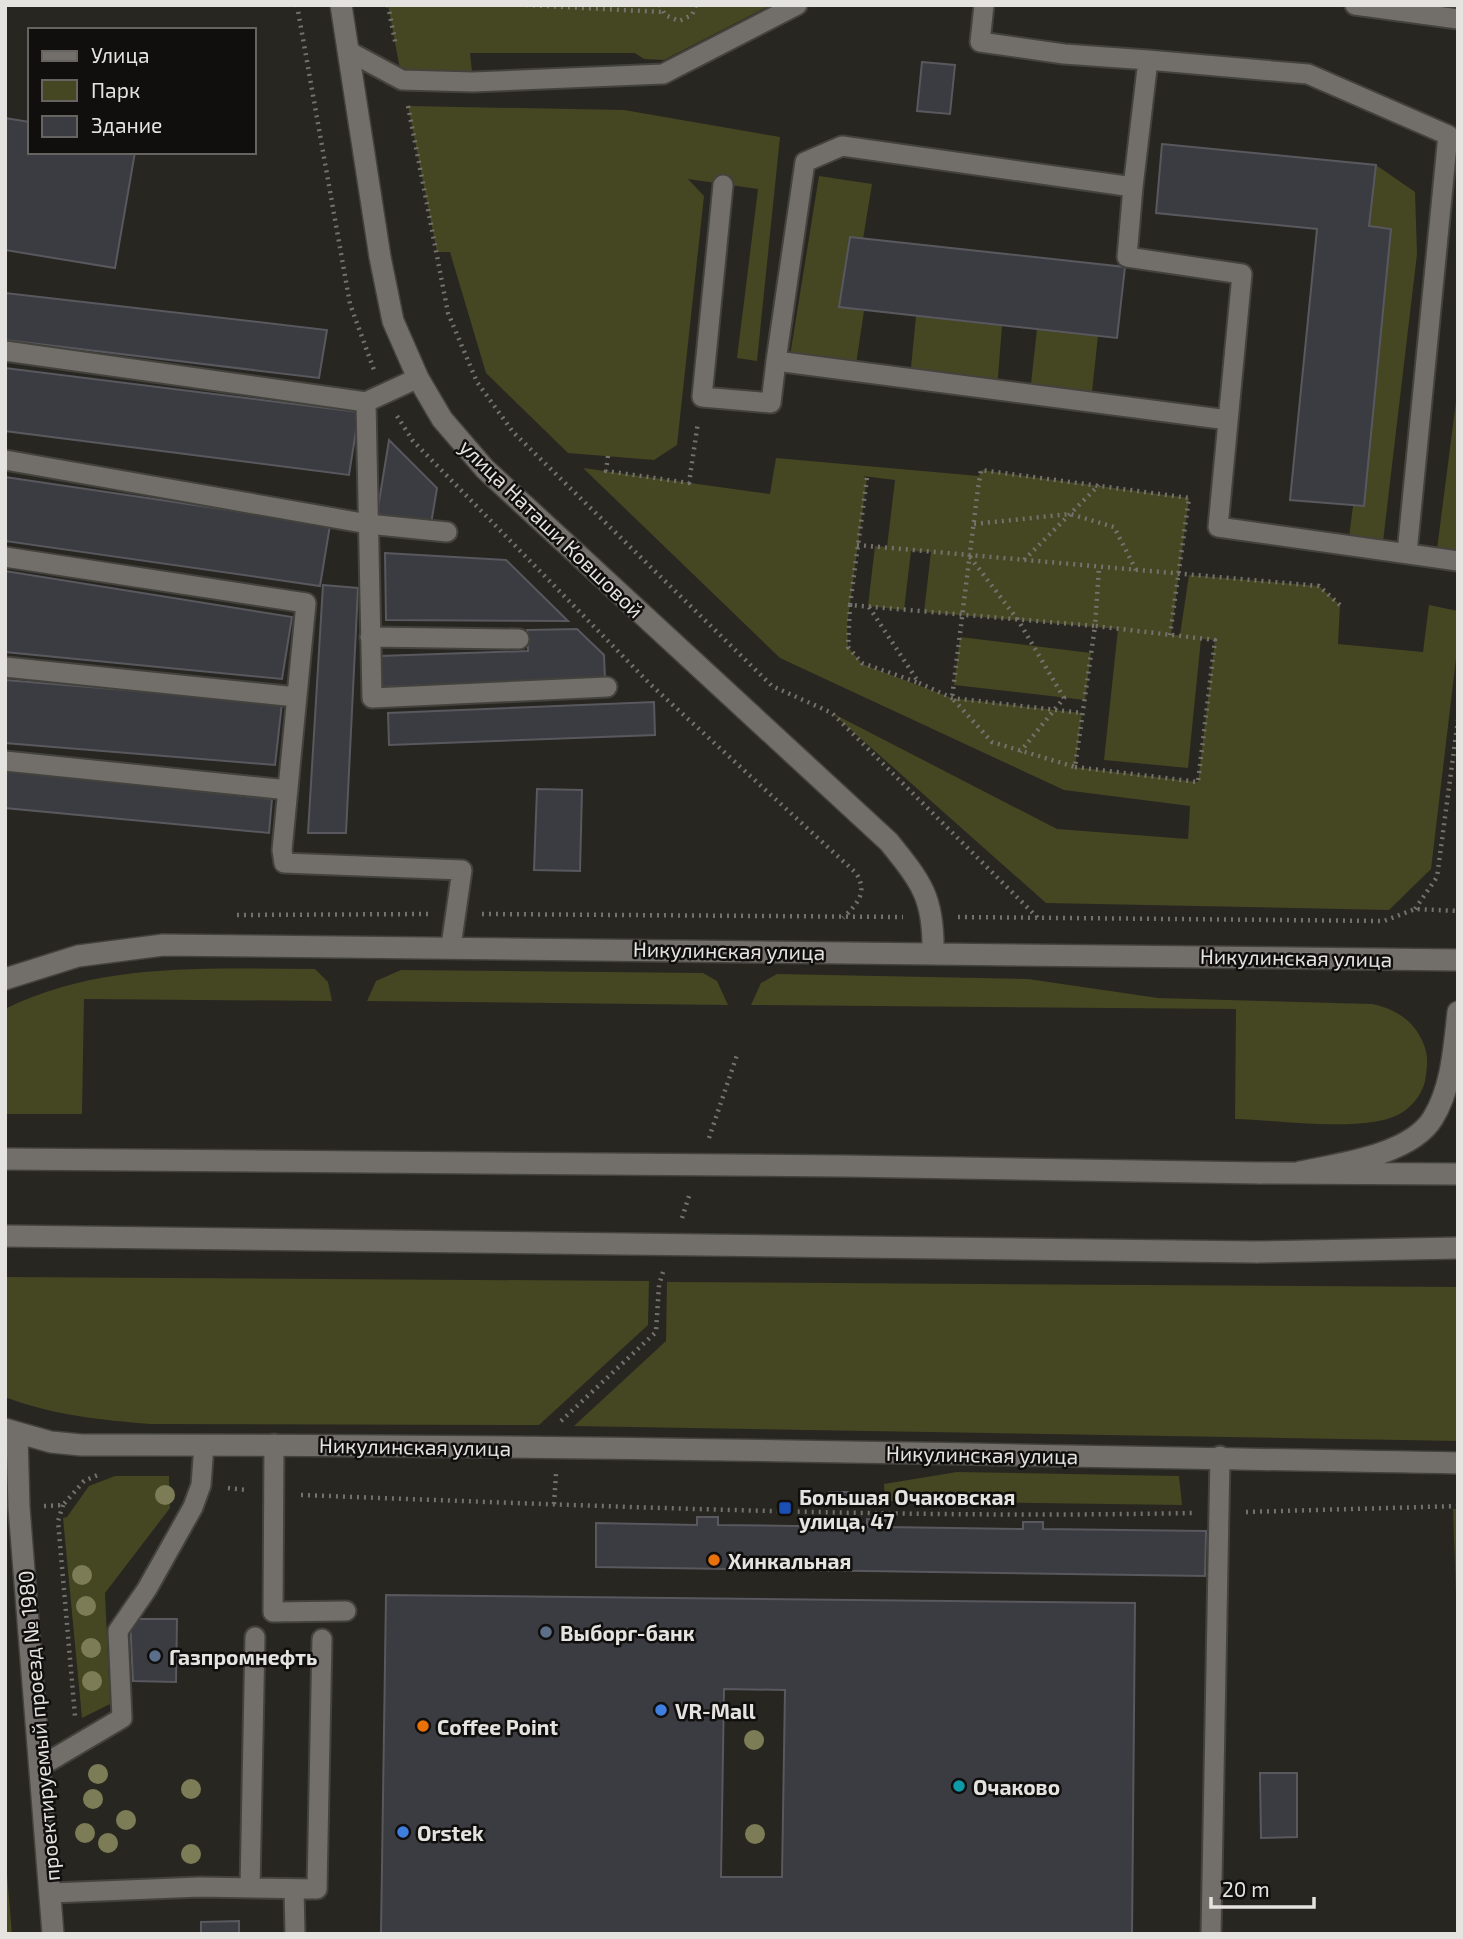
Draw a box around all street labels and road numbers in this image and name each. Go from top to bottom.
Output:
street label: улица Наташи Ковшовой [454,434,649,623]
street label: Никулинская улица [633,936,825,965]
street label: Никулинская улица [1200,943,1392,972]
street label: Никулинская улица [319,1432,511,1461]
street label: Никулинская улица [886,1440,1078,1469]
street label: проектируемый проезд № 1980 [12,1570,65,1882]

